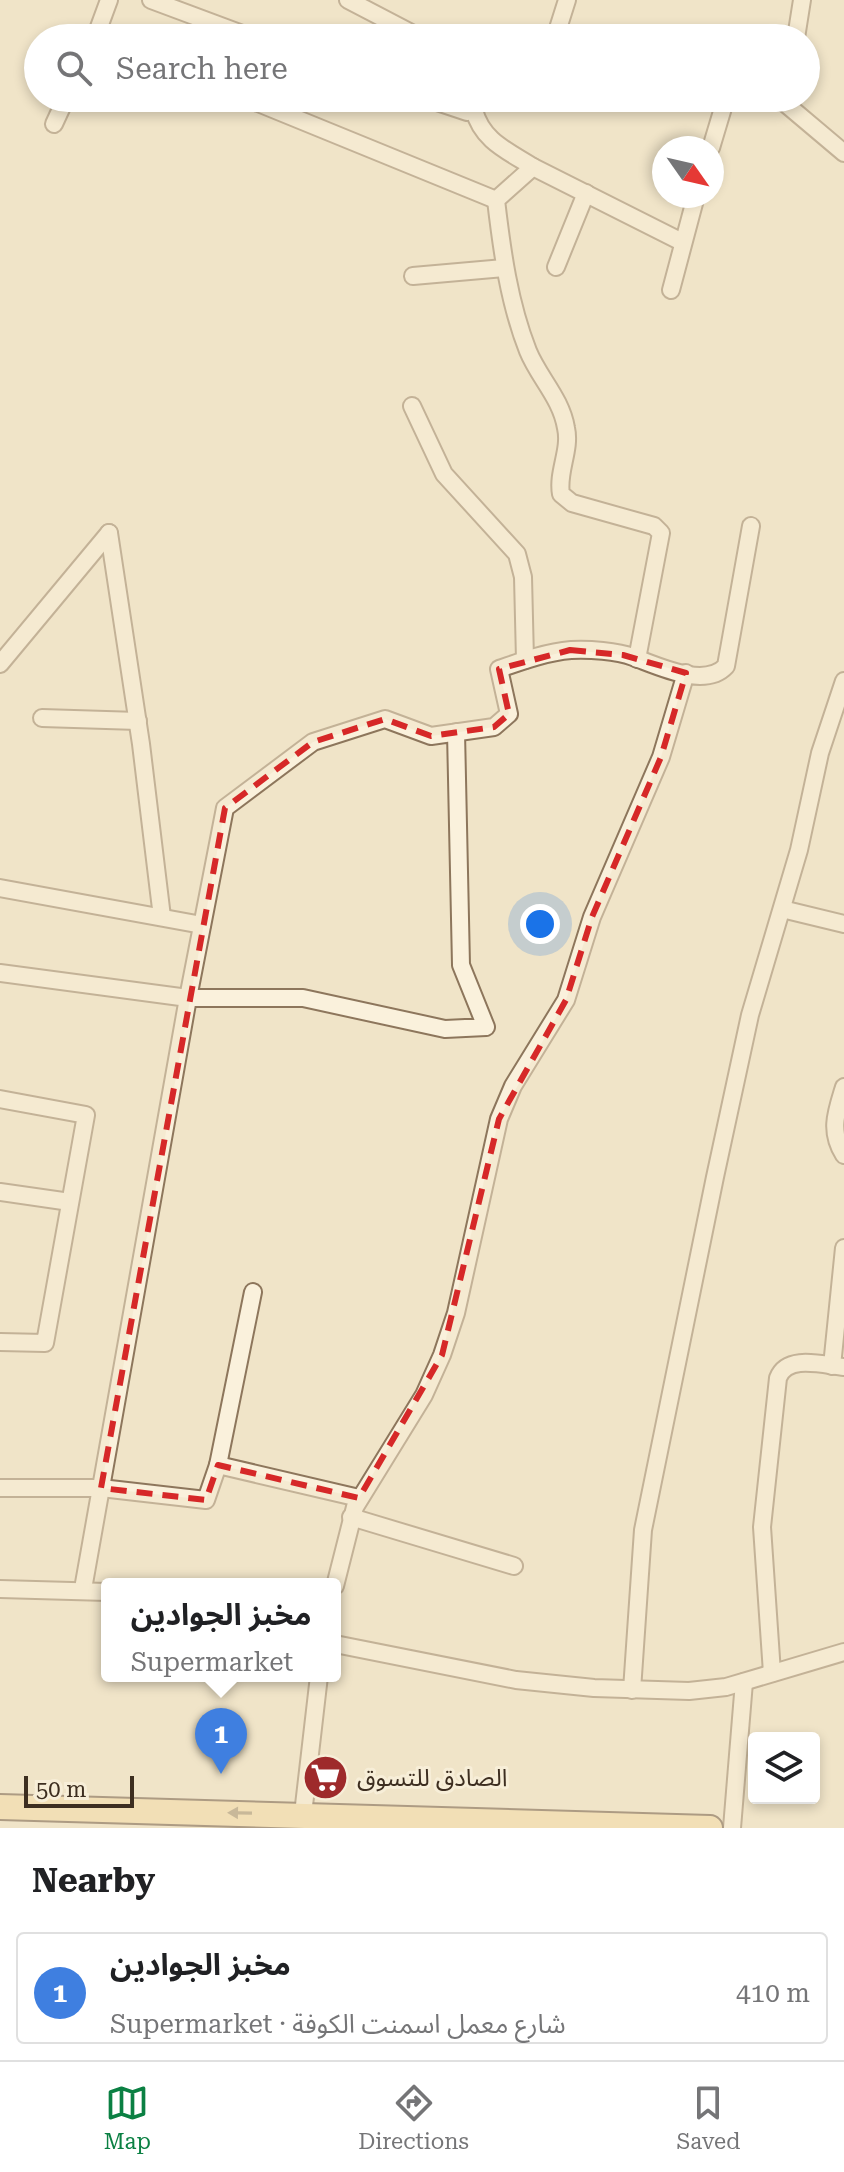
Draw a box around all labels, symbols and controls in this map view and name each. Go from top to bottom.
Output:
search box [24,24,820,112]
icon: search [52,46,96,90]
text: Search here [116,51,288,86]
north arrow [652,136,724,208]
your location [520,904,560,944]
popup [101,1578,341,1682]
text: مخبز الجوادين [131,1597,311,1632]
text: Supermarket [131,1647,293,1677]
pin: 1 [195,1708,247,1774]
map controls [748,1732,820,1804]
button: layers [748,1732,820,1804]
supermarket icon: الصادق للتسوق [302,1754,350,1802]
place label: الصادق للتسوق [357,1764,508,1792]
scale bar [24,1772,134,1808]
text: 50 m [36,1777,86,1802]
one-way arrow [227,1807,252,1820]
text: Nearby [32,1860,155,1900]
text: مخبز الجوادين [110,1947,291,1982]
text: 1 [53,1978,67,2008]
text: 410 m [736,1978,810,2008]
text: Supermarket · شارع معمل اسمنت الكوفة [110,2009,566,2039]
tab: Map [104,2081,151,2154]
tab: Directions [358,2081,469,2154]
tab: Saved [676,2081,740,2154]

